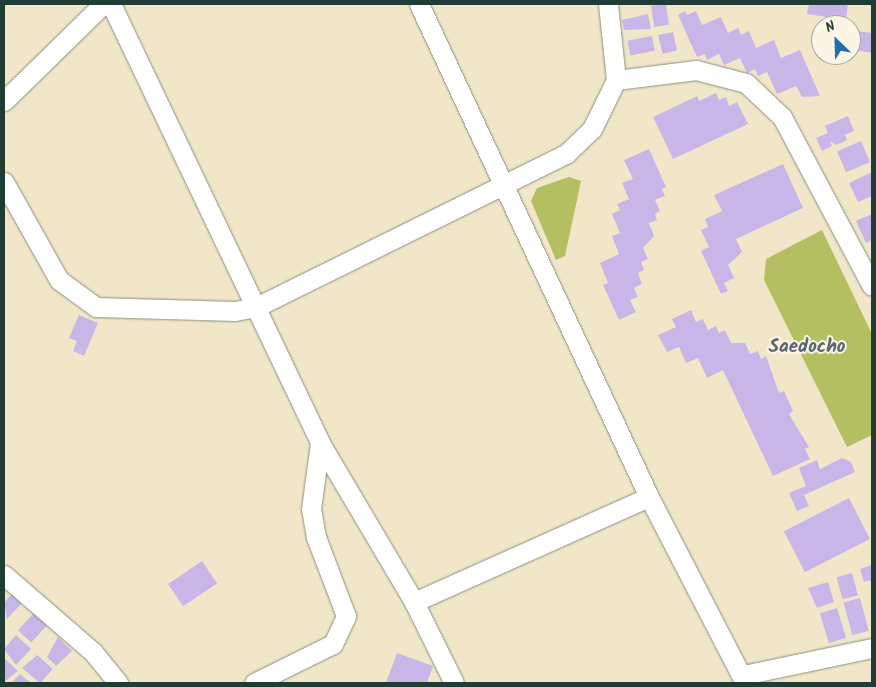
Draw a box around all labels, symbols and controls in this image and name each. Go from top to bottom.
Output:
north arrow [811,15,861,65]
text: N [822,15,839,39]
district label: Saedocho [768,337,846,359]

